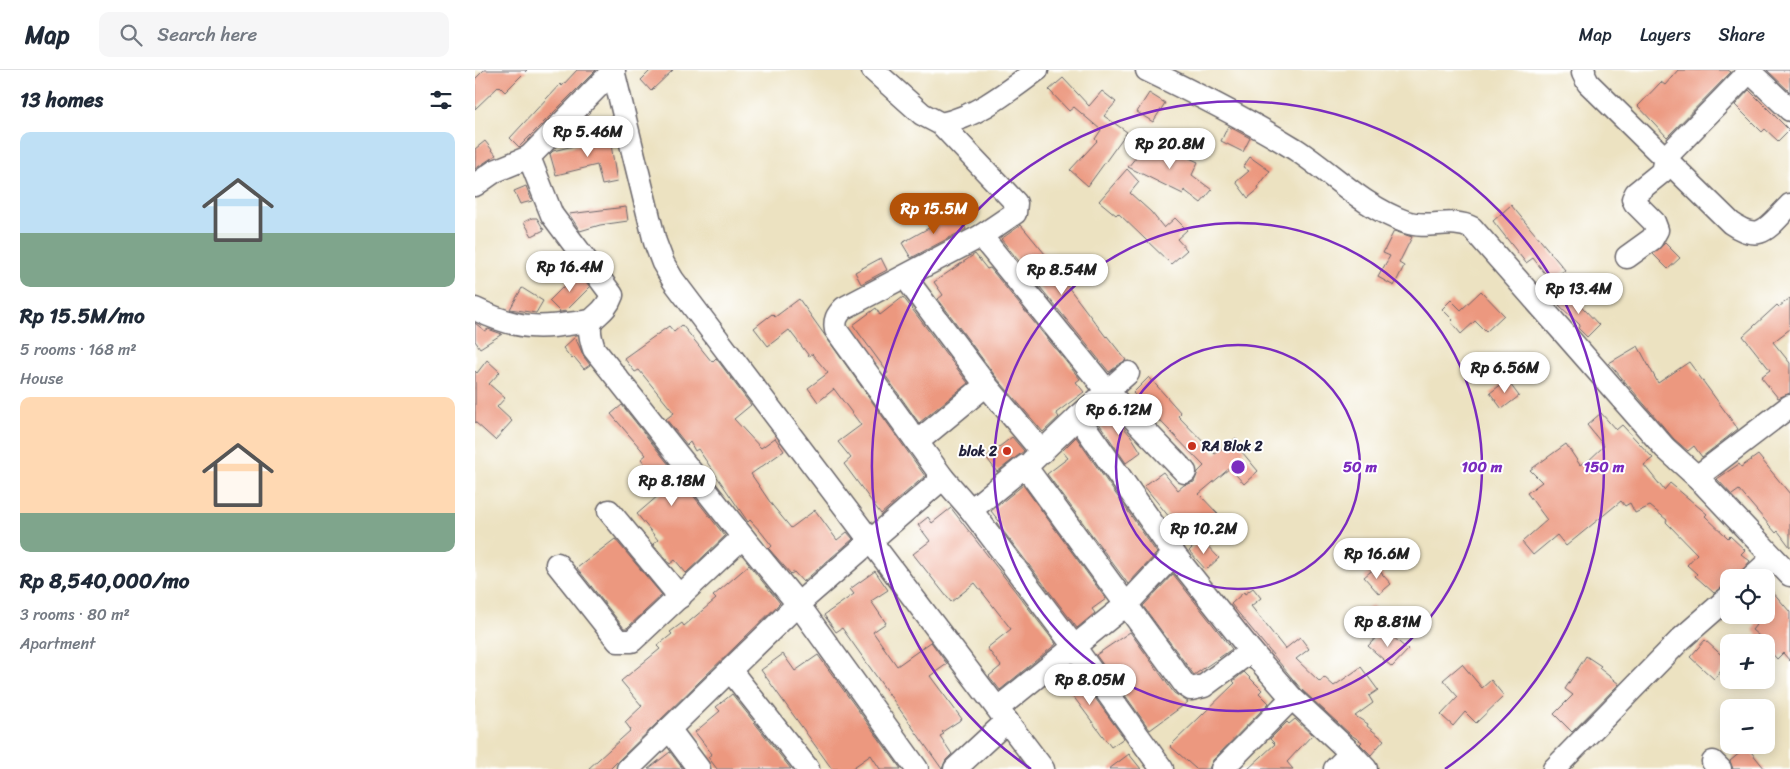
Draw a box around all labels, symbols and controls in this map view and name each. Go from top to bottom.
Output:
search box [99,12,449,57]
text: Map [25,14,69,56]
text: Search here [157,18,257,51]
text: Map [1579,19,1612,51]
text: Layers [1640,19,1691,51]
text: Share [1719,19,1765,51]
icon: search [117,21,145,49]
text: 13 homes [20,81,103,119]
icon: filters [427,86,455,114]
pin: Rp 5.46M [536,116,640,158]
text: Rp 5.46M [553,117,623,146]
pin: Rp 20.8M [1118,128,1222,170]
text: Rp 20.8M [1135,129,1205,158]
icon: home [193,165,283,255]
pin: Rp 15.5M [882,192,986,235]
text: Rp 15.5M [901,194,967,223]
pin: Rp 16.4M [518,250,622,293]
text: Rp 16.4M [537,252,603,281]
pin: Rp 8.54M [1010,254,1114,296]
text: Rp 8.54M [1027,255,1097,284]
pin: Rp 13.4M [1527,272,1631,315]
text: Rp 13.4M [1546,274,1612,303]
text: Rp 15.5M/mo [20,297,145,335]
text: 5 rooms · 168 m² [20,335,137,364]
pin: Rp 6.56M [1453,352,1557,394]
text: Rp 6.56M [1471,353,1539,382]
text: House [20,364,63,393]
pin: Rp 6.12M [1067,394,1171,436]
text: Rp 6.12M [1086,395,1152,424]
icon: home [193,430,283,520]
place label: RA Blok 2 [1201,434,1263,459]
place label: blok 2 [958,439,998,464]
marker: RA Blok 2 [1186,440,1198,452]
marker: blok 2 [1001,445,1013,457]
text: 50 m [1343,454,1378,480]
text: 100 m [1462,454,1503,480]
text: 150 m [1584,454,1625,480]
centre of rings [1229,458,1247,476]
pin: Rp 8.18M [620,464,724,507]
text: Rp 8.18M [639,466,705,495]
pin: Rp 10.2M [1152,512,1256,555]
text: Rp 10.2M [1171,514,1237,543]
pin: Rp 16.6M [1325,538,1429,580]
text: Rp 16.6M [1344,539,1410,568]
text: Rp 8,540,000/mo [20,562,190,600]
map controls [1720,569,1775,754]
button: locate [1720,569,1775,624]
text: 3 rooms · 80 m² [20,600,130,629]
pin: Rp 8.81M [1336,606,1440,648]
text: Rp 8.81M [1355,607,1421,636]
text: Apartment [20,629,96,658]
button: + [1720,634,1775,689]
pin: Rp 8.05M [1038,664,1142,706]
text: Rp 8.05M [1055,665,1125,694]
button: − [1720,699,1775,754]

